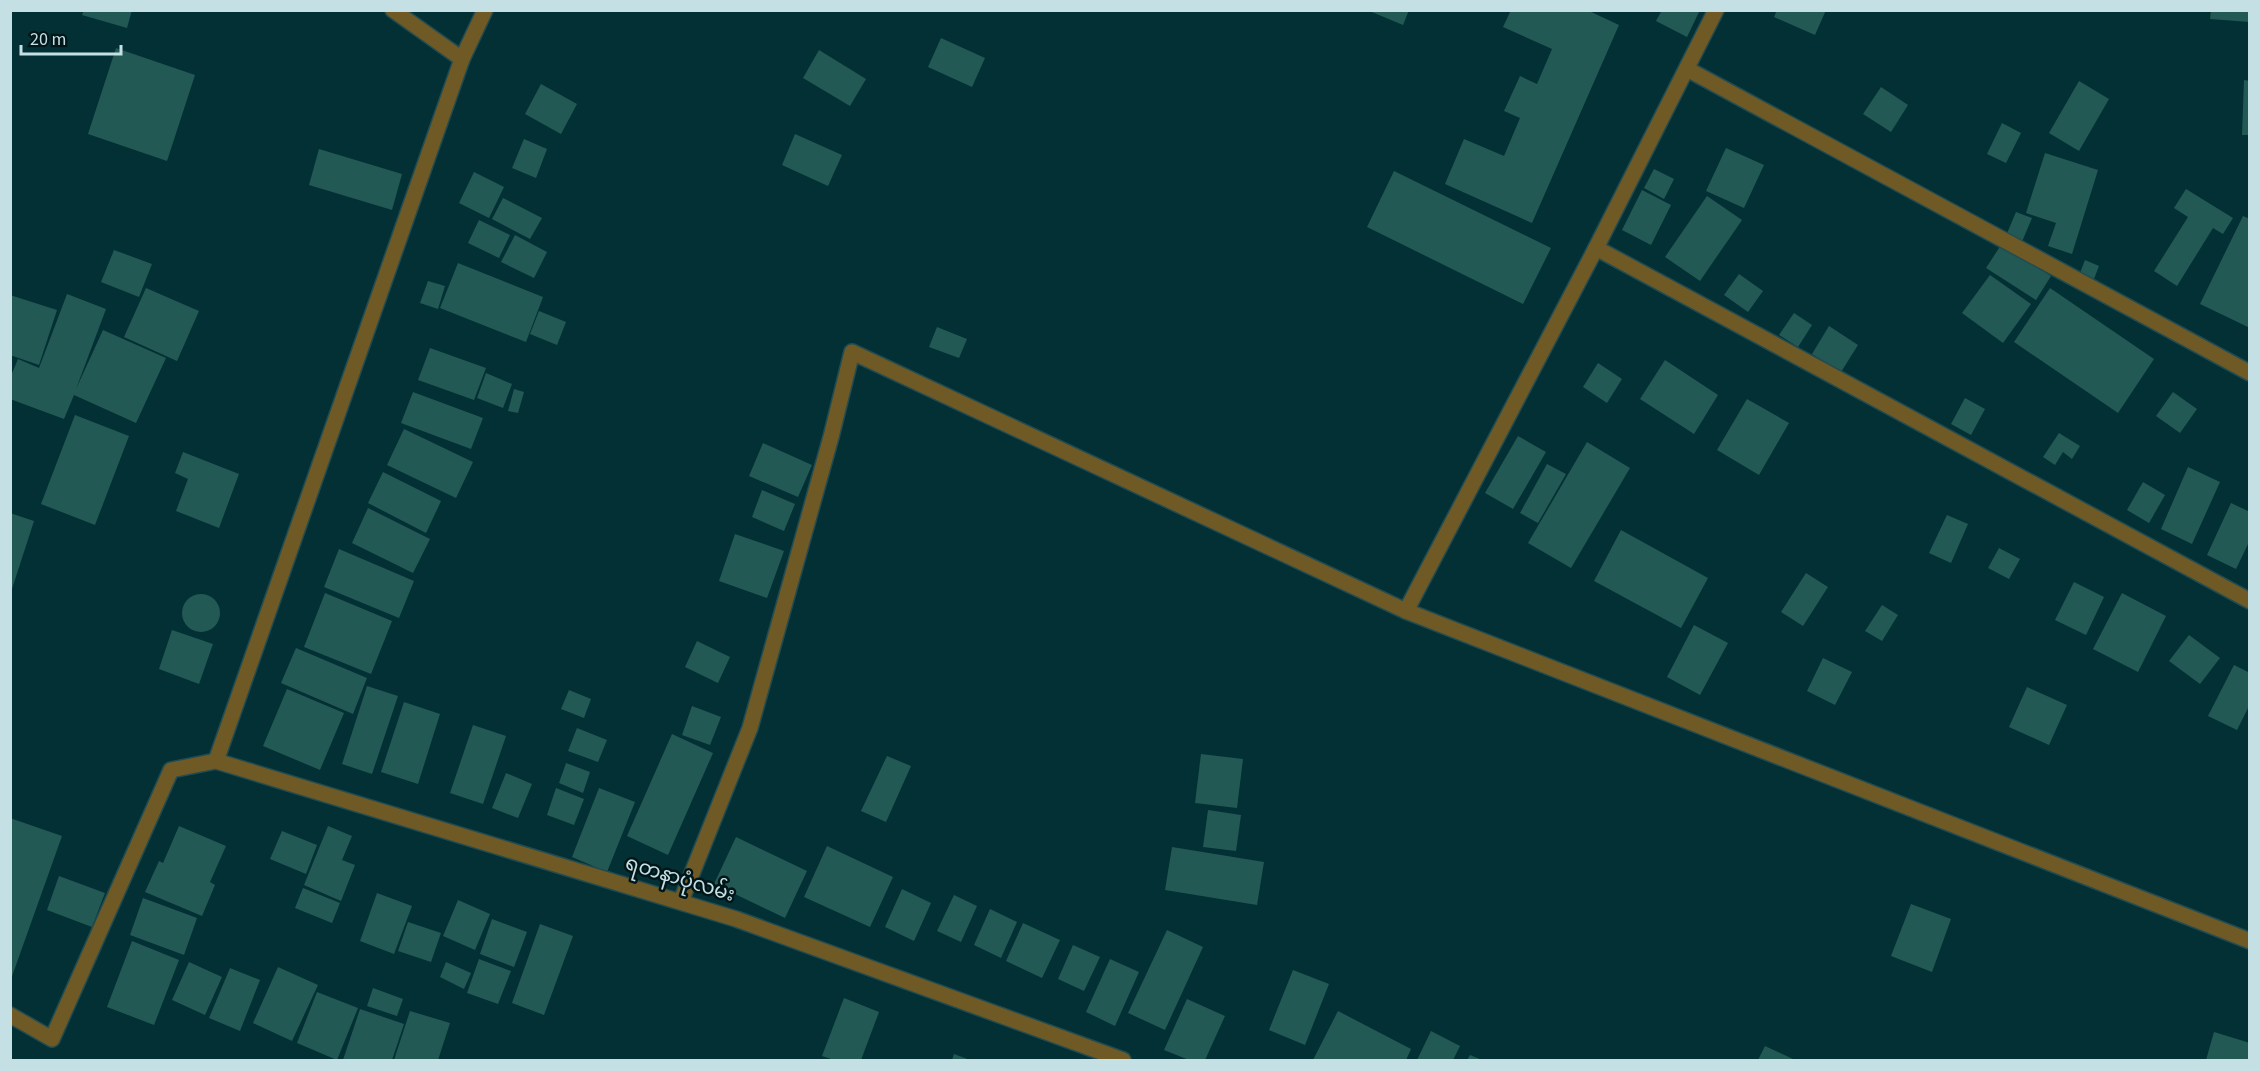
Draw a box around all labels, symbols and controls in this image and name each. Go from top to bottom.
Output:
scale bar [21,18,122,56]
text: 20 m [30,27,66,52]
street label: ရတနာပုံလမ်း [621,848,739,911]

